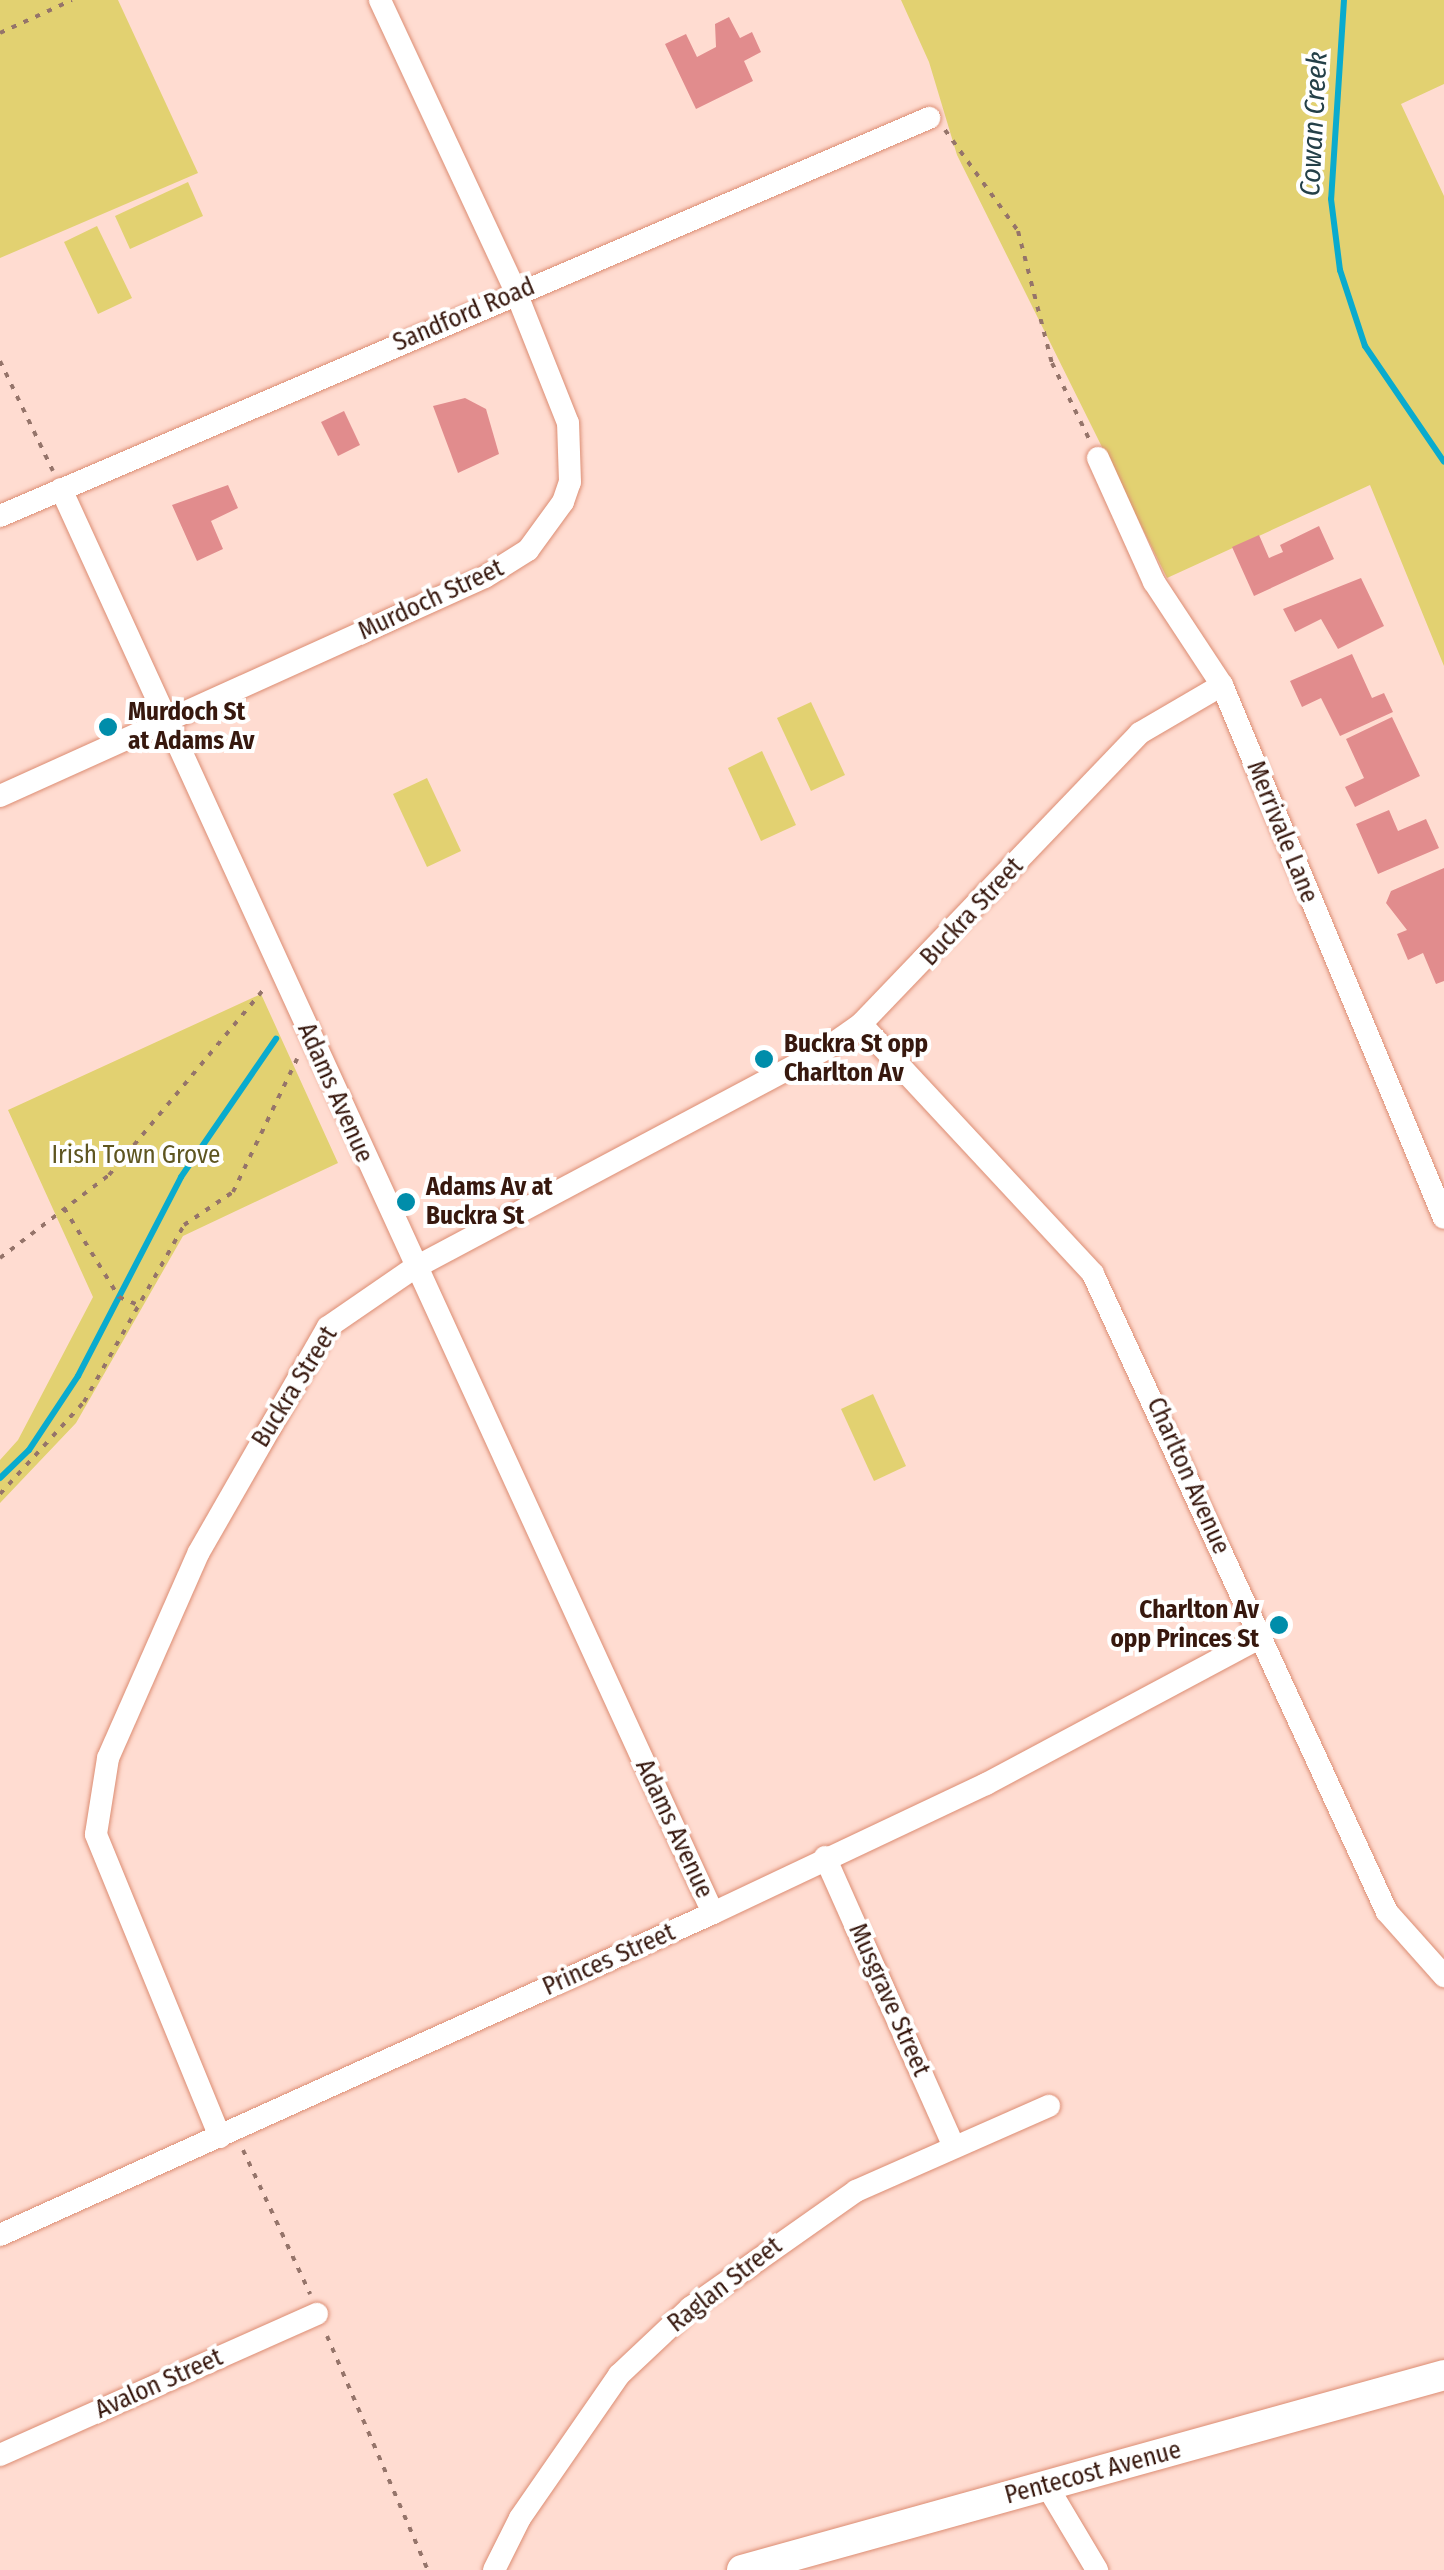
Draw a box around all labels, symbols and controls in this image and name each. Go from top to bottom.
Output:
water label: Cowan Creek [1293,51,1335,197]
street label: Sandford Road [389,272,539,358]
street label: Murdoch Street [354,553,508,647]
place label: Murdoch St at Adams Av [128,698,255,757]
marker: Murdoch St at Adams Av [97,716,119,738]
street label: Merrivale Lane [1240,757,1324,907]
street label: Buckra Street [914,852,1030,972]
street label: Adams Avenue [291,1019,379,1167]
place label: Buckra St opp Charlton Av [784,1030,928,1089]
marker: Buckra St opp Charlton Av [753,1048,775,1070]
park label: Irish Town Grove [52,1140,220,1170]
place label: Adams Av at Buckra St [426,1173,553,1232]
marker: Adams Av at Buckra St [395,1191,417,1213]
street label: Buckra Street [246,1321,344,1453]
street label: Charlton Avenue [1140,1393,1236,1559]
place label: Charlton Av opp Princes St [1110,1596,1259,1655]
marker: Charlton Av opp Princes St [1268,1614,1290,1636]
street label: Adams Avenue [629,1755,719,1903]
street label: Princes Street [538,1918,680,2002]
street label: Musgrave Street [842,1919,936,2081]
street label: Raglan Street [662,2231,788,2339]
street label: Avalon Street [91,2343,227,2425]
street label: Pentecost Avenue [1002,2435,1184,2511]

